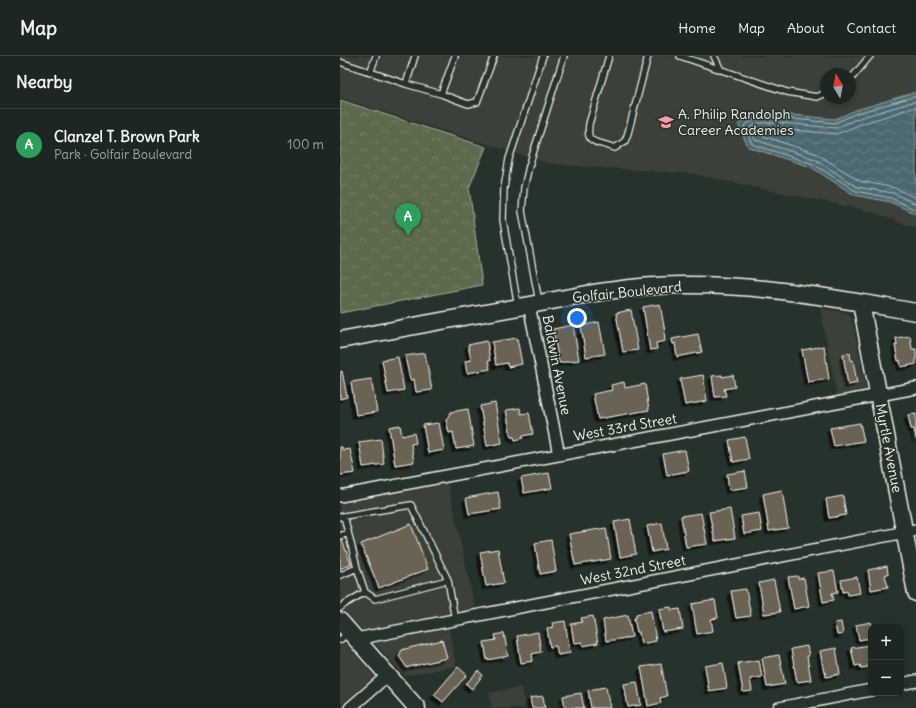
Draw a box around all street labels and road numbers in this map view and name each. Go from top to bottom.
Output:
street label: Golfair Boulevard [571,277,683,307]
street label: Baldwin Avenue [539,314,575,416]
street label: Myrtle Avenue [872,402,906,494]
street label: West 33rd Street [572,409,678,445]
street label: West 32nd Street [579,551,687,589]

